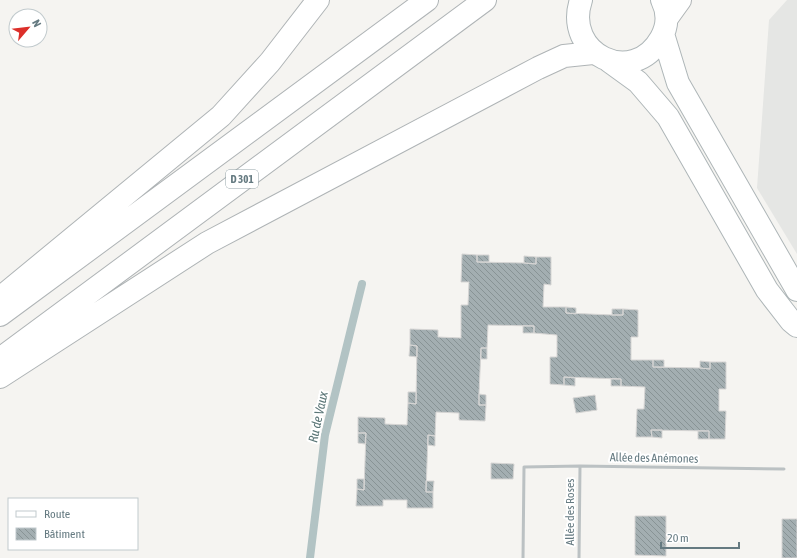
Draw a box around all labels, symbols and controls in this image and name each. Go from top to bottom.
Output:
north arrow [8,8,48,48]
text: N [30,18,44,29]
road number: D 301 [226,170,258,188]
water label: Ru de Vaux [305,389,331,444]
street label: Allée des Anémones [610,450,698,466]
street label: Allée des Roses [563,478,577,546]
legend [8,498,138,550]
text: Route [44,507,70,521]
scale bar [661,524,739,550]
text: Bâtiment [44,527,85,541]
text: 20 m [667,531,689,545]

